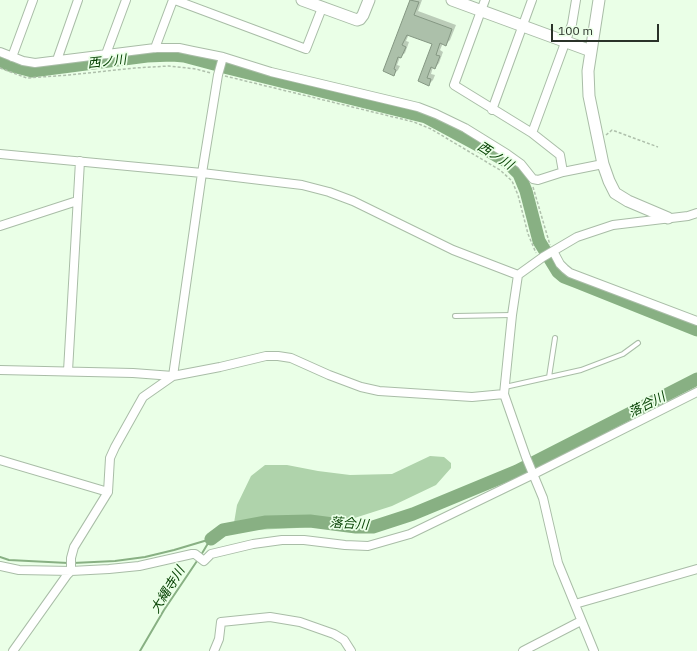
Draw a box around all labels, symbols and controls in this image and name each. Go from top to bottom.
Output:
scale bar [553,16,661,42]
text: 100 m [558,23,593,38]
water label: 西ノ川 [87,52,127,72]
water label: 西ノ川 [474,139,516,173]
water label: 落合川 [626,389,668,421]
water label: 落合川 [329,515,369,533]
water label: 大縄寺川 [148,564,188,616]

